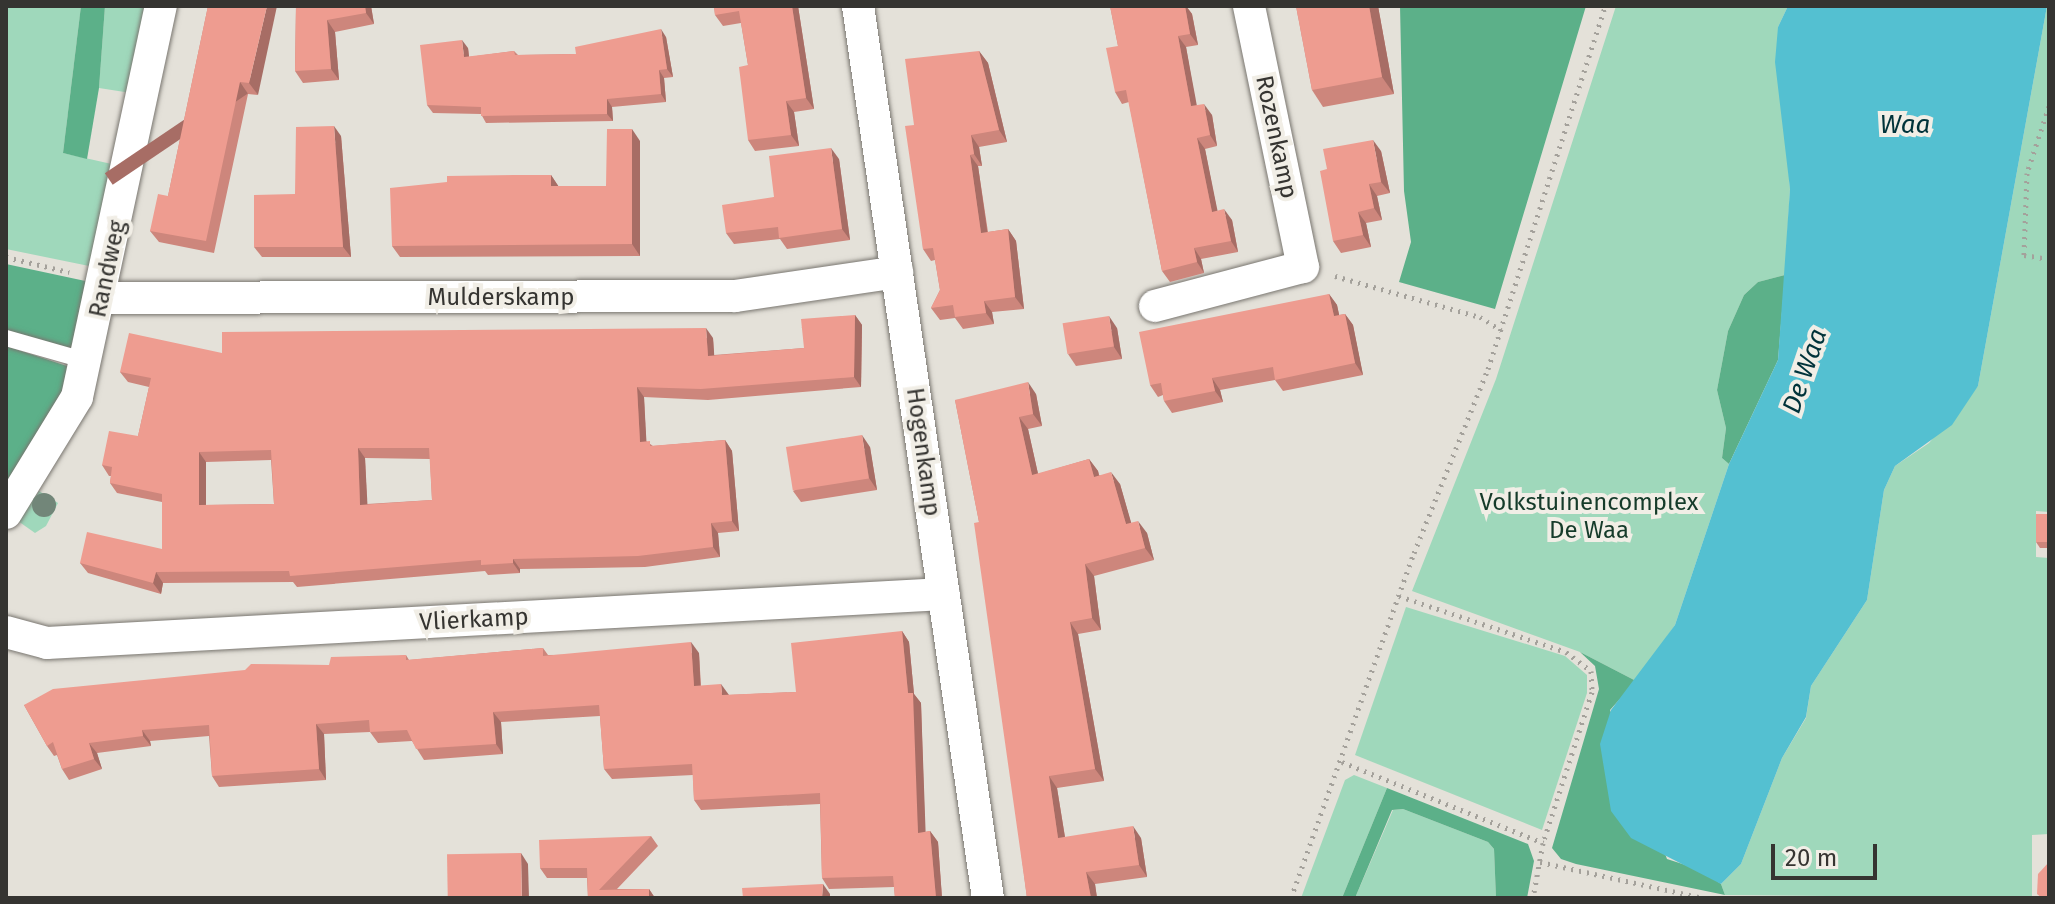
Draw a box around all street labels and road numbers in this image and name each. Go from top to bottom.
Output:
street label: Rozenkamp [1249,73,1303,201]
street label: Randweg [84,218,132,320]
street label: Mulderskamp [428,284,574,312]
street label: Hogenkamp [900,386,946,518]
street label: Vlierkamp [419,603,529,637]

